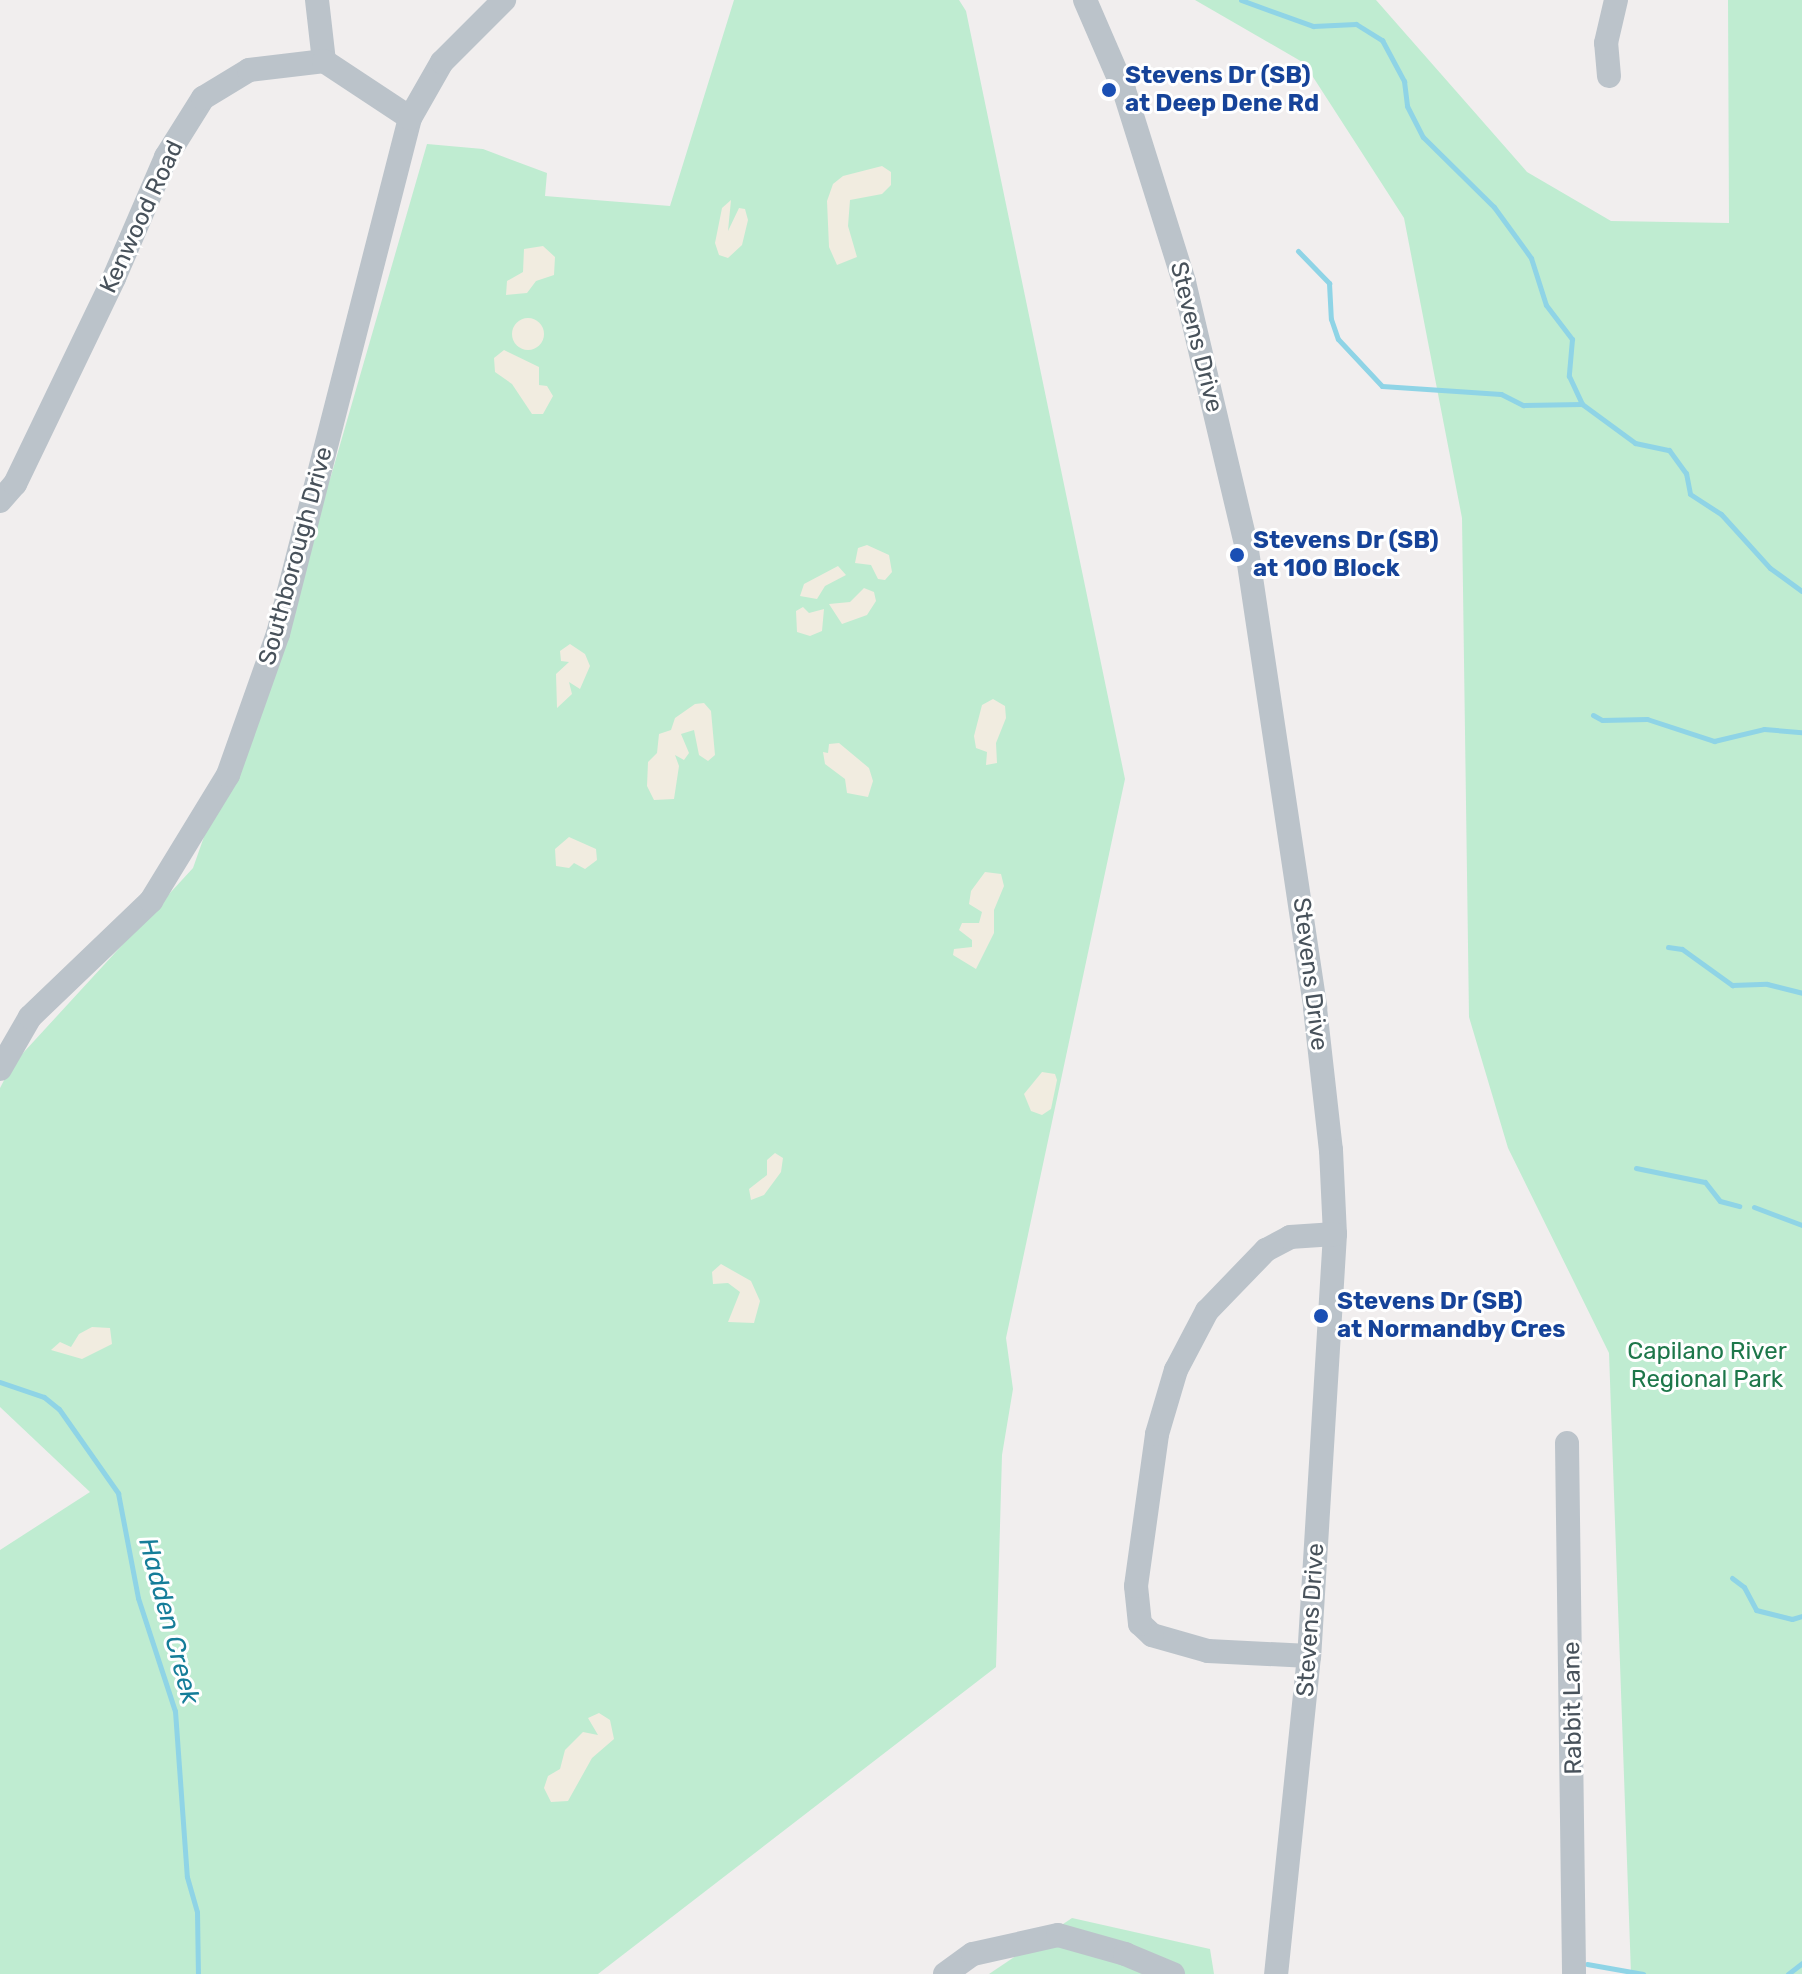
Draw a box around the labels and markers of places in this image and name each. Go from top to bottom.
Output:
place label: Stevens Dr (SB) at Deep Dene Rd [1125,62,1319,118]
marker: Stevens Dr (SB) at Deep Dene Rd [1100,81,1118,99]
place label: Stevens Dr (SB) at 100 Block [1253,527,1439,583]
marker: Stevens Dr (SB) at 100 Block [1228,546,1246,564]
place label: Stevens Dr (SB) at Normandby Cres [1337,1288,1566,1344]
marker: Stevens Dr (SB) at Normandby Cres [1312,1307,1330,1325]

